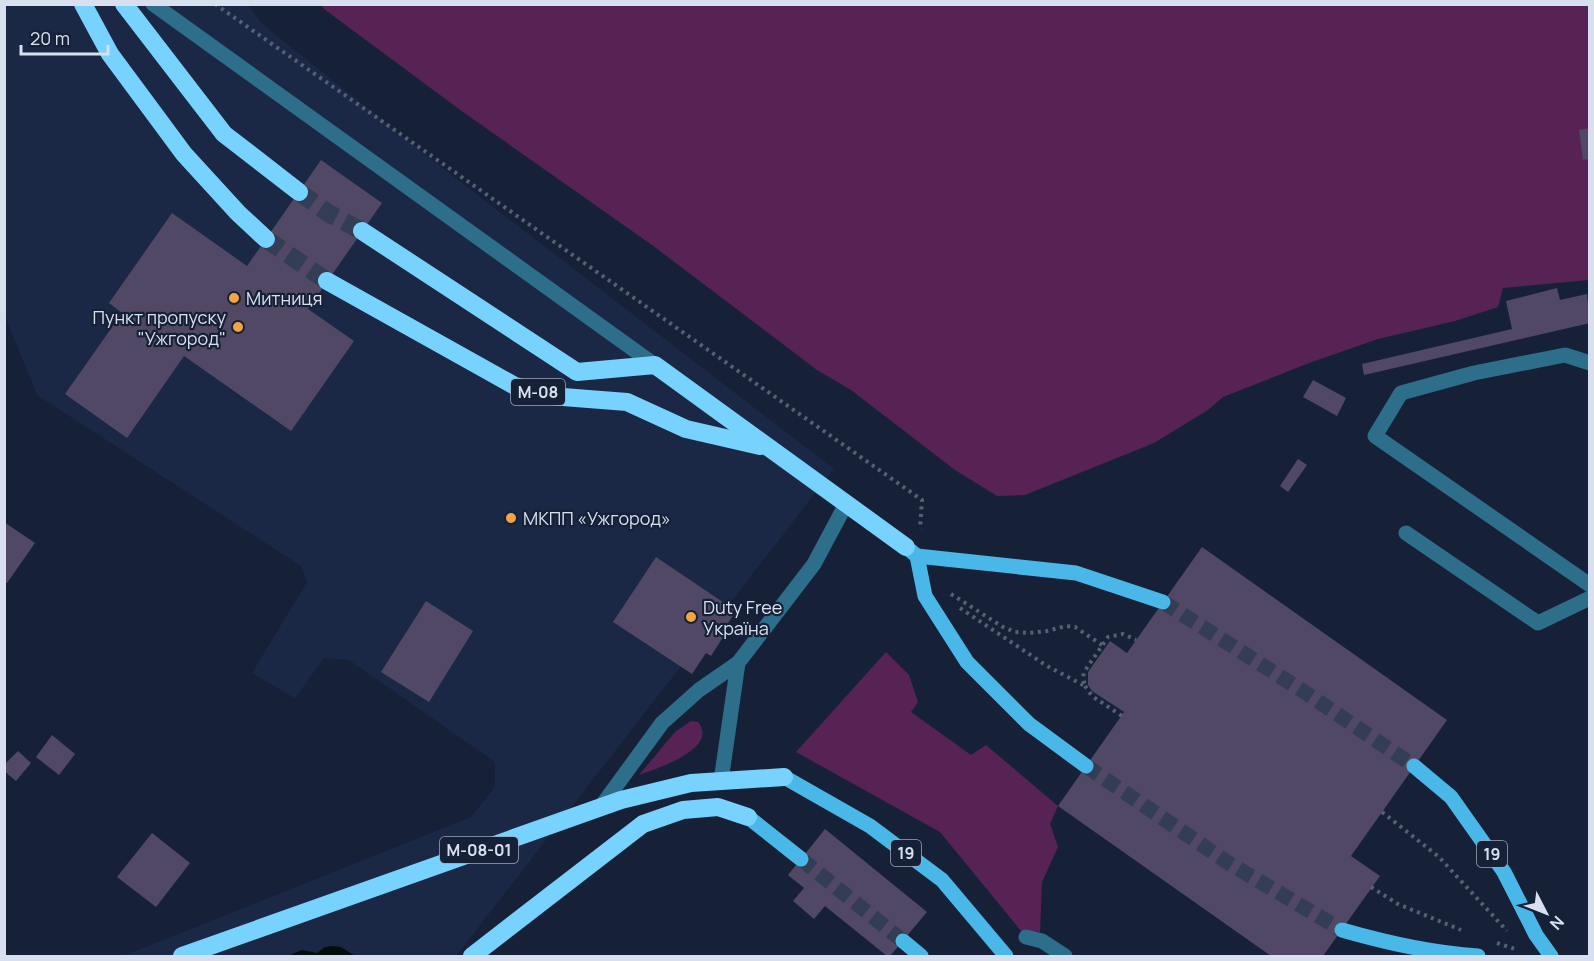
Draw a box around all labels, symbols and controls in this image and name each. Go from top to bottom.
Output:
scale bar [21,18,108,56]
text: 20 m [30,26,70,50]
place label: Митниця [246,286,322,310]
marker: Митниця [227,291,241,305]
place label: Пункт пропуску "Ужгород" [92,305,226,350]
marker: Пункт пропуску "Ужгород" [231,320,245,334]
road number: М-08 [511,379,565,405]
place label: МКПП «Ужгород» [523,506,671,530]
marker: МКПП «Ужгород» [504,511,518,525]
place label: Duty Free Україна [703,595,782,640]
marker: Duty Free Україна [684,610,698,624]
road number: М-08-01 [440,837,518,863]
road number: 19 [891,840,921,866]
road number: 19 [1477,841,1507,867]
north arrow [1516,883,1576,943]
text: N [1545,911,1569,935]

